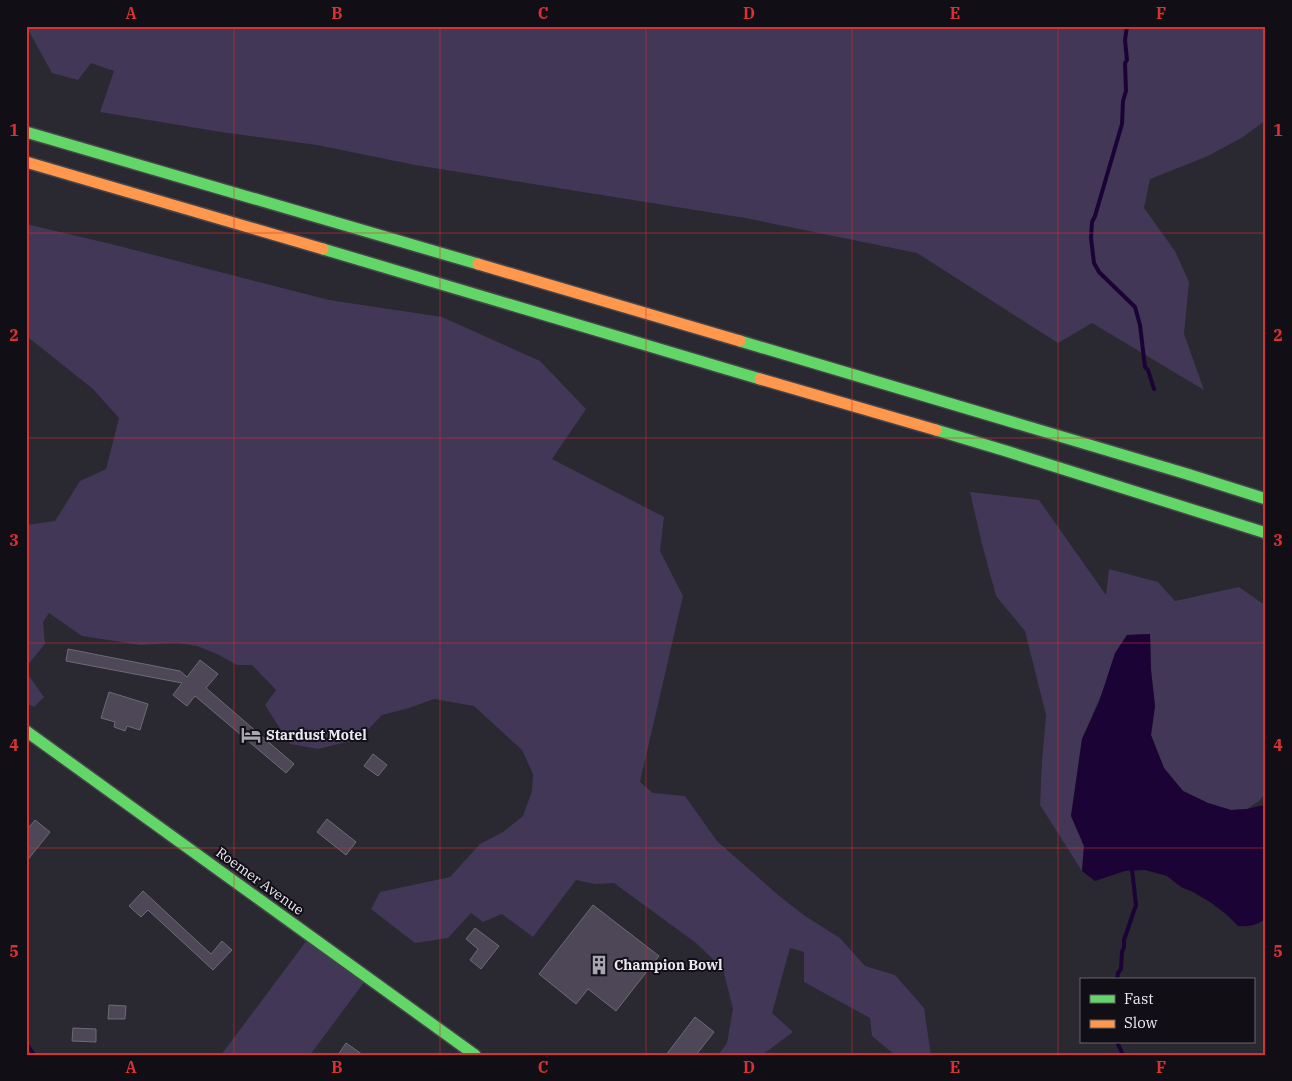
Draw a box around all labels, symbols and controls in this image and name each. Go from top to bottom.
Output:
text: A [125,3,137,23]
text: B [331,3,343,23]
text: C [538,3,548,23]
text: D [743,3,755,23]
text: E [950,3,960,23]
text: F [1156,3,1166,23]
text: 1 [9,120,19,140]
text: 1 [1273,120,1283,140]
text: 2 [9,325,19,345]
text: 2 [1273,325,1283,345]
text: 3 [9,530,19,550]
text: 3 [1273,530,1283,550]
hotel icon: Stardust Motel [240,724,262,746]
place label: Stardust Motel [266,726,367,744]
text: 4 [9,735,19,755]
text: 4 [1273,735,1283,755]
street label: Roemer Avenue [213,843,307,919]
text: 5 [9,941,19,961]
text: 5 [1273,941,1283,961]
building icon: Champion Bowl [588,954,610,976]
place label: Champion Bowl [614,956,723,974]
legend [1080,978,1254,1044]
text: Fast [1124,989,1154,1008]
text: Slow [1124,1013,1158,1032]
text: A [125,1057,137,1077]
text: B [331,1057,343,1077]
text: C [538,1057,548,1077]
text: D [743,1057,755,1077]
text: E [950,1057,960,1077]
text: F [1156,1057,1166,1077]

